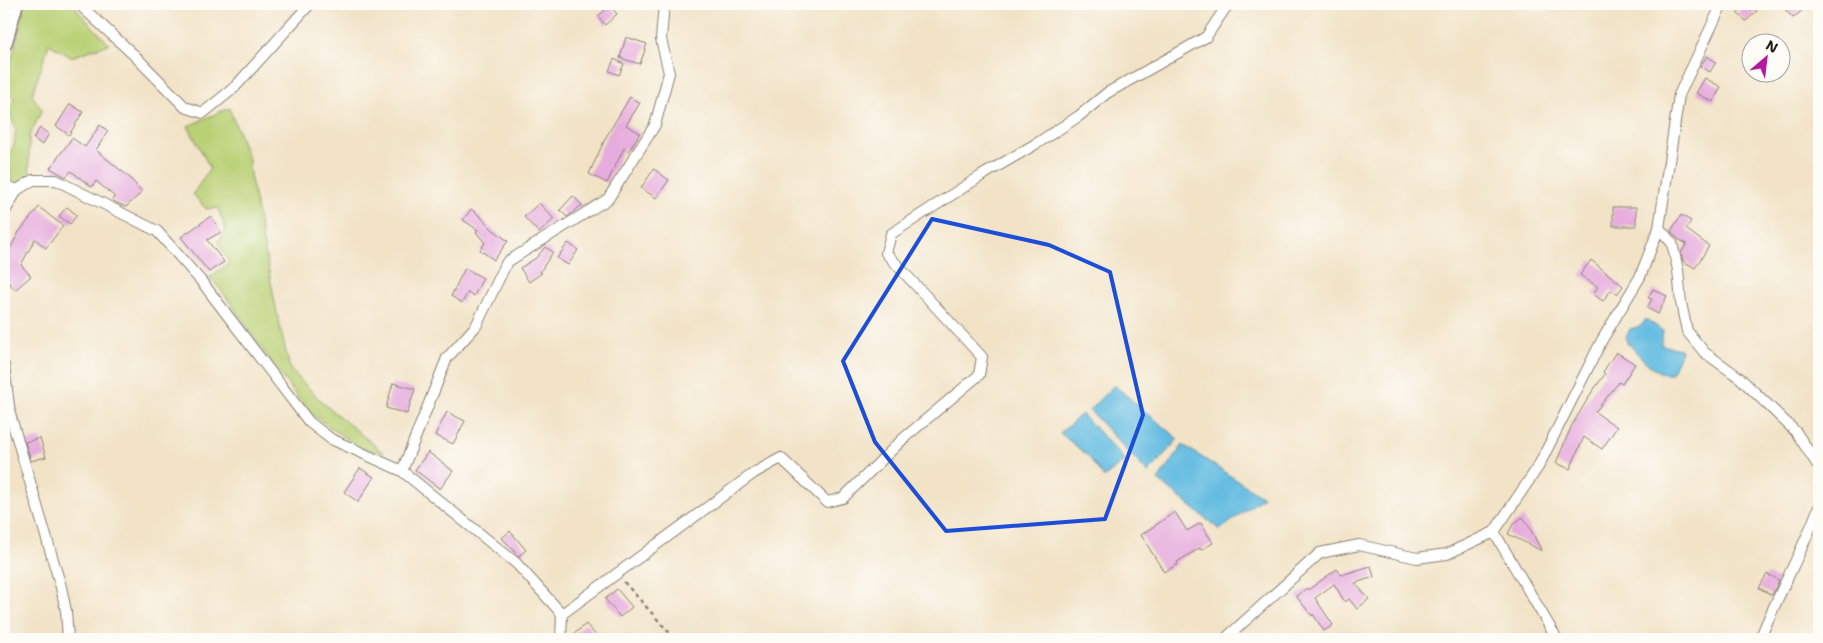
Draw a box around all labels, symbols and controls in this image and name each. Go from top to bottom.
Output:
north arrow [1740,32,1790,82]
text: N [1763,36,1781,57]

